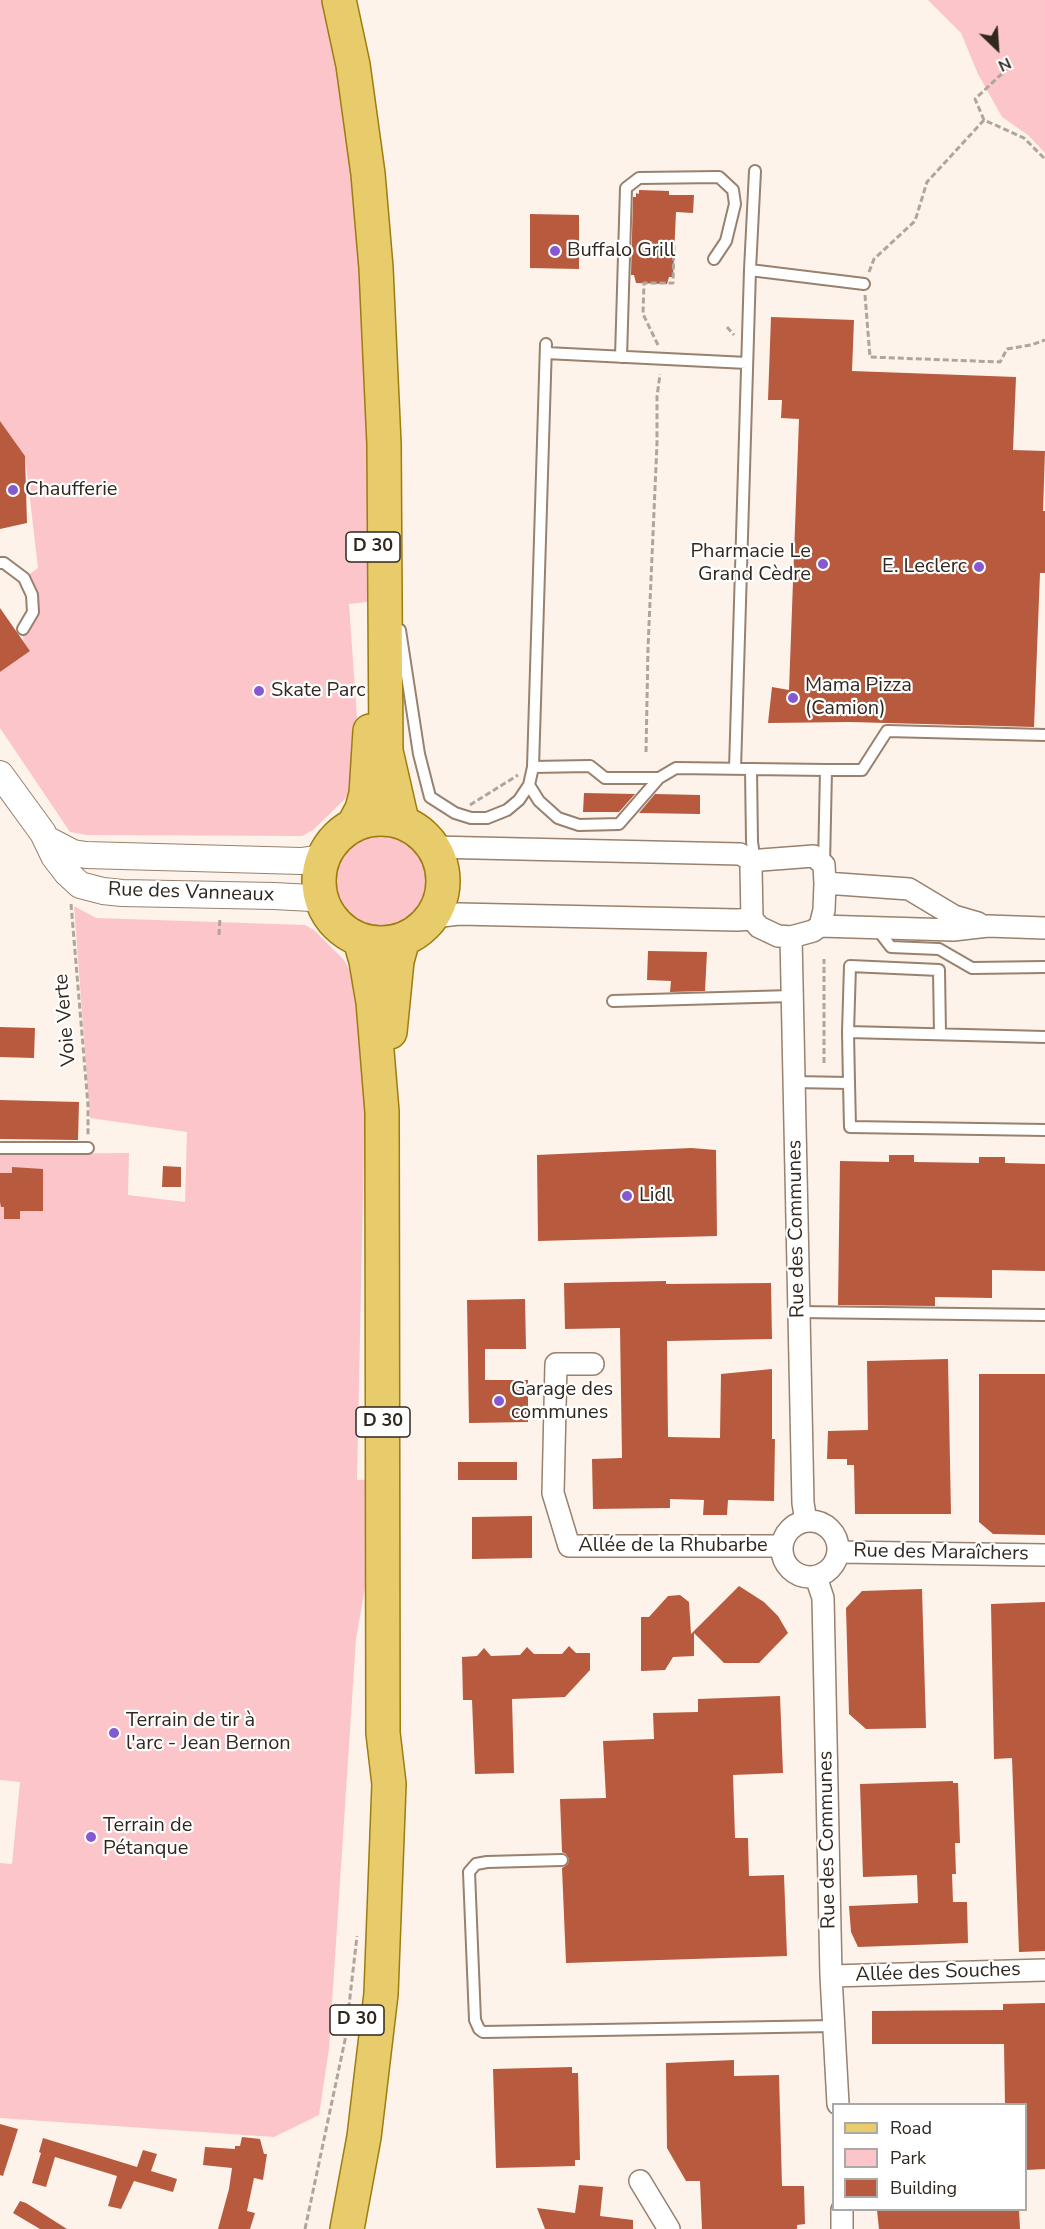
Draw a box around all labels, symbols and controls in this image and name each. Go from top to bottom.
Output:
north arrow [967,18,1027,78]
text: N [995,52,1015,77]
place label: Buffalo Grill [567,239,675,263]
marker: Buffalo Grill [548,244,562,258]
place label: Chaufferie [25,478,117,502]
marker: Chaufferie [6,483,20,497]
road number: D 30 [346,532,400,562]
place label: Pharmacie Le Grand Cèdre [690,540,811,587]
place label: E. Leclerc [882,555,967,579]
marker: Pharmacie Le Grand Cèdre [816,557,830,571]
marker: E. Leclerc [972,560,986,574]
place label: Mama Pizza (Camion) [805,674,912,721]
place label: Skate Parc [271,679,366,703]
marker: Skate Parc [252,684,266,698]
marker: Mama Pizza (Camion) [786,691,800,705]
street label: Rue des Vanneaux [107,878,275,908]
street label: Voie Verte [50,973,82,1067]
street label: Rue des Communes [783,1140,811,1318]
place label: Lidl [639,1184,672,1208]
marker: Lidl [620,1189,634,1203]
place label: Garage des communes [511,1378,613,1425]
marker: Garage des communes [492,1394,506,1408]
road number: D 30 [356,1407,410,1437]
street label: Allée de la Rhubarbe [578,1534,768,1558]
street label: Rue des Maraîchers [853,1539,1029,1567]
place label: Terrain de tir à l'arc - Jean Bernon [126,1709,291,1756]
marker: Terrain de tir à l'arc - Jean Bernon [107,1726,121,1740]
street label: Rue des Communes [814,1751,842,1929]
place label: Terrain de Pétanque [103,1814,192,1861]
marker: Terrain de Pétanque [84,1830,98,1844]
street label: Allée des Souches [855,1958,1021,1988]
road number: D 30 [330,2005,384,2035]
legend [832,2103,1027,2211]
text: Road [890,2116,932,2140]
text: Park [890,2146,926,2170]
text: Building [890,2176,957,2200]

